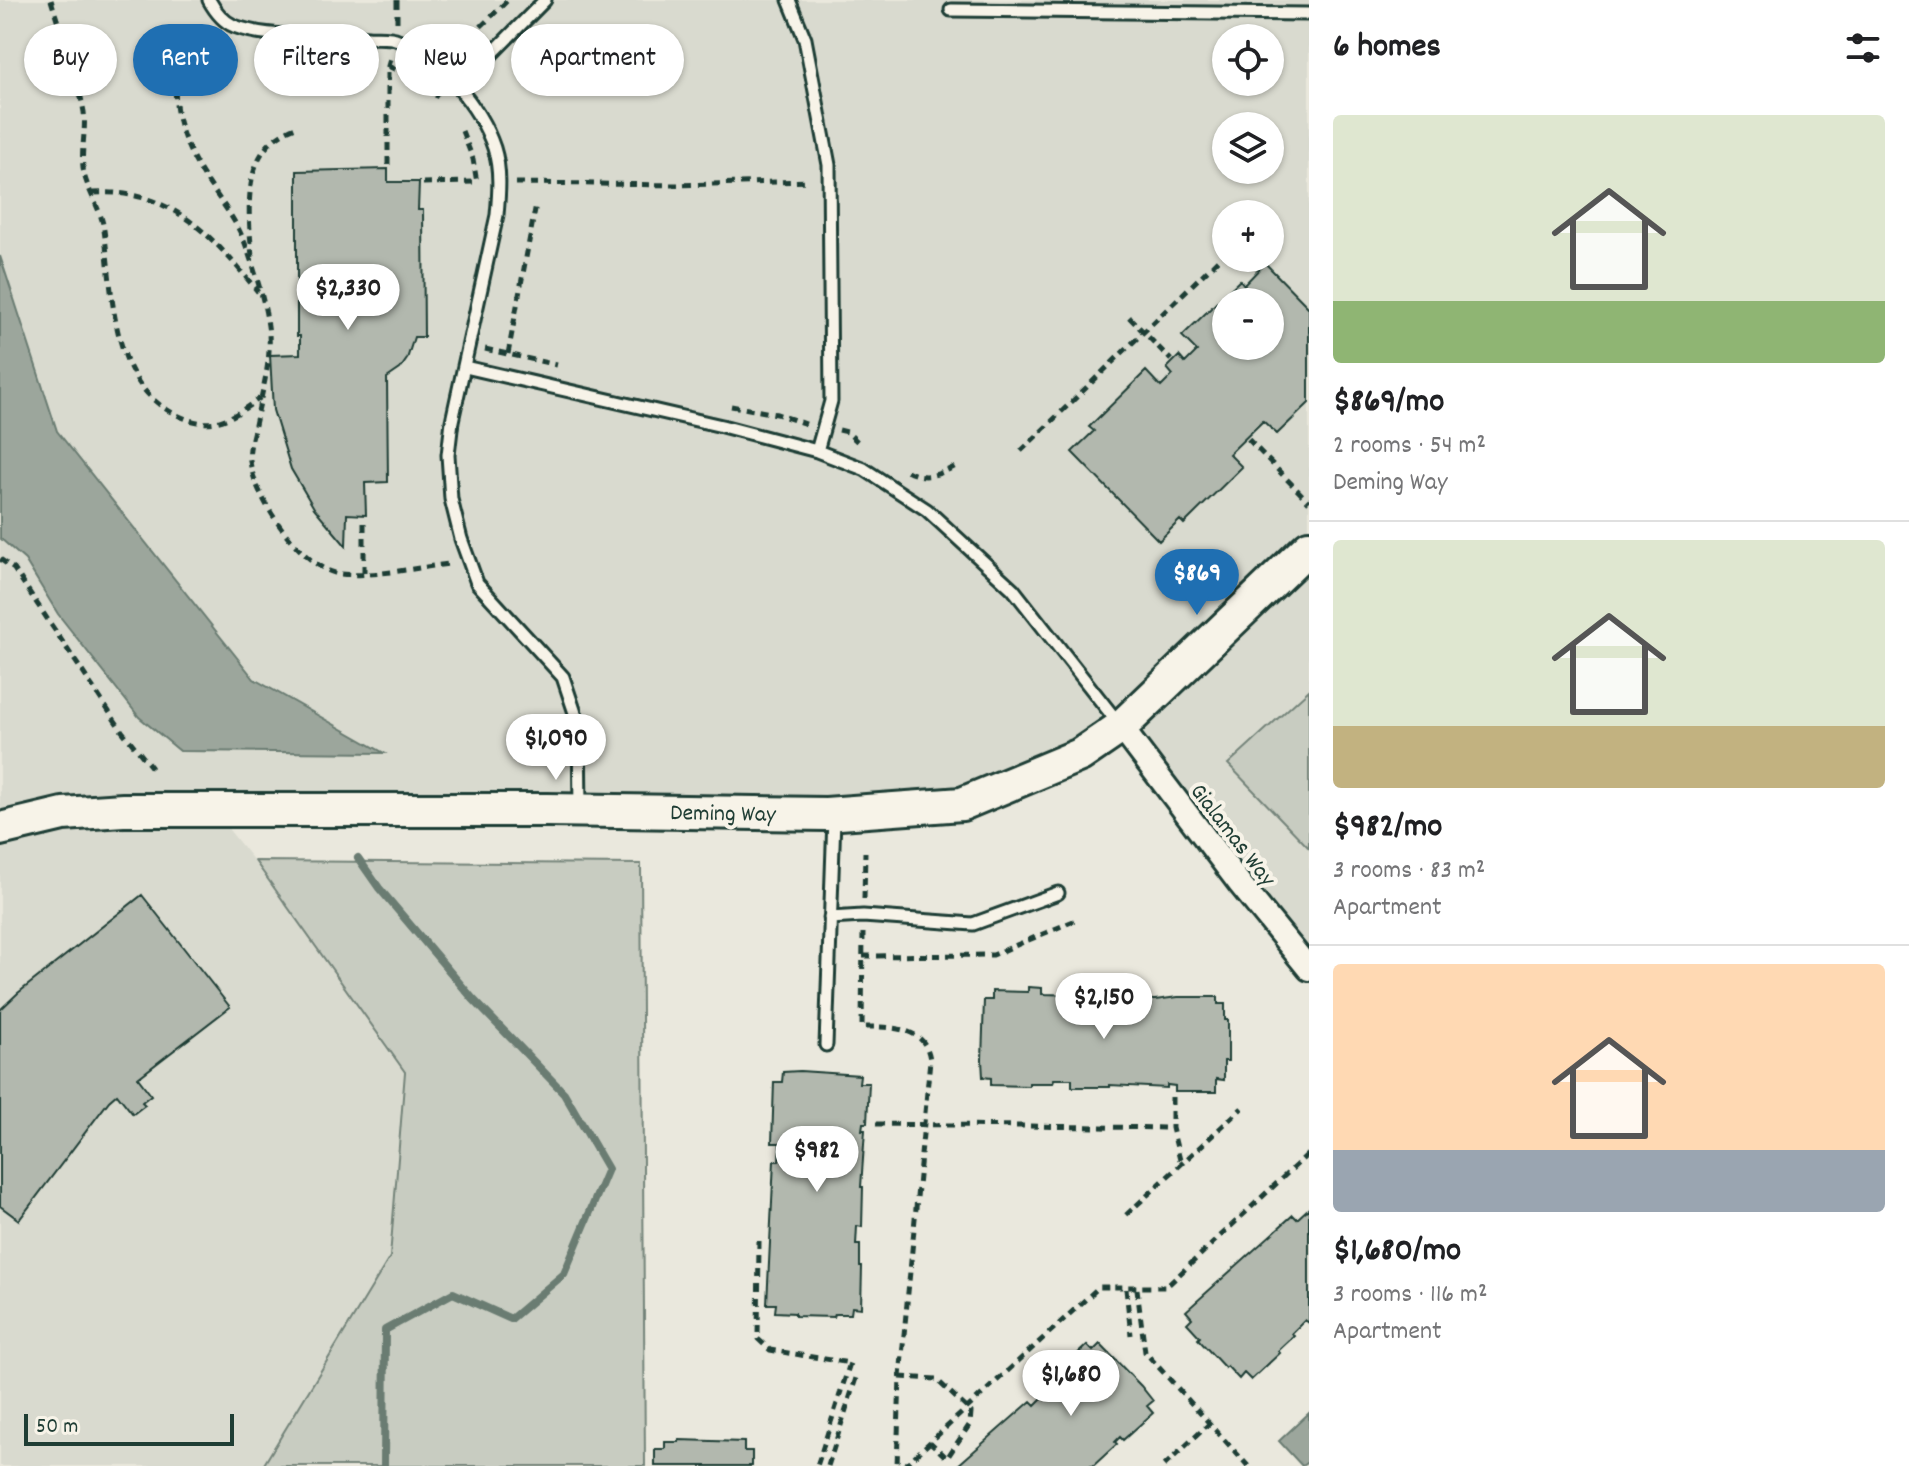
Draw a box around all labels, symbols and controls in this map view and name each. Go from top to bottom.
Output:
chip: Buy [24,24,117,96]
chip: Rent [133,24,238,96]
chip: Filters [254,24,379,96]
chip: New [395,24,495,96]
chip: Apartment [511,24,684,96]
map controls [1212,24,1284,360]
button: locate [1212,24,1284,96]
text: 6 homes [1333,24,1441,73]
icon: filters [1841,26,1885,70]
button: layers [1212,112,1284,184]
icon: home [1537,167,1681,311]
button: + [1212,200,1284,272]
pin: $2,330 [283,264,413,332]
text: $2,330 [315,271,381,308]
button: − [1212,288,1284,360]
text: $869/mo [1333,379,1444,428]
text: 2 rooms · 54 m² [1333,428,1486,465]
text: Deming Way [1333,465,1447,502]
pin: $869 [1150,549,1244,617]
text: $869 [1173,556,1221,593]
icon: home [1537,592,1681,736]
pin: $1,090 [491,714,621,782]
text: $1,090 [524,721,588,758]
street label: Gialamas Way [1180,777,1284,896]
street label: Deming Way [670,797,777,833]
text: $982/mo [1333,804,1442,853]
text: 3 rooms · 83 m² [1333,853,1485,890]
text: Apartment [1333,890,1442,927]
pin: $2,150 [1039,973,1169,1041]
text: $2,150 [1073,980,1135,1017]
icon: home [1537,1016,1681,1160]
pin: $982 [770,1126,864,1194]
text: $982 [794,1133,840,1170]
text: $1,680/mo [1333,1228,1461,1277]
text: 3 rooms · 116 m² [1333,1277,1487,1314]
text: Apartment [1333,1314,1442,1351]
pin: $1,680 [1006,1350,1136,1418]
text: $1,680 [1040,1357,1102,1394]
scale bar [24,1410,234,1446]
text: 50 m [36,1412,78,1443]

